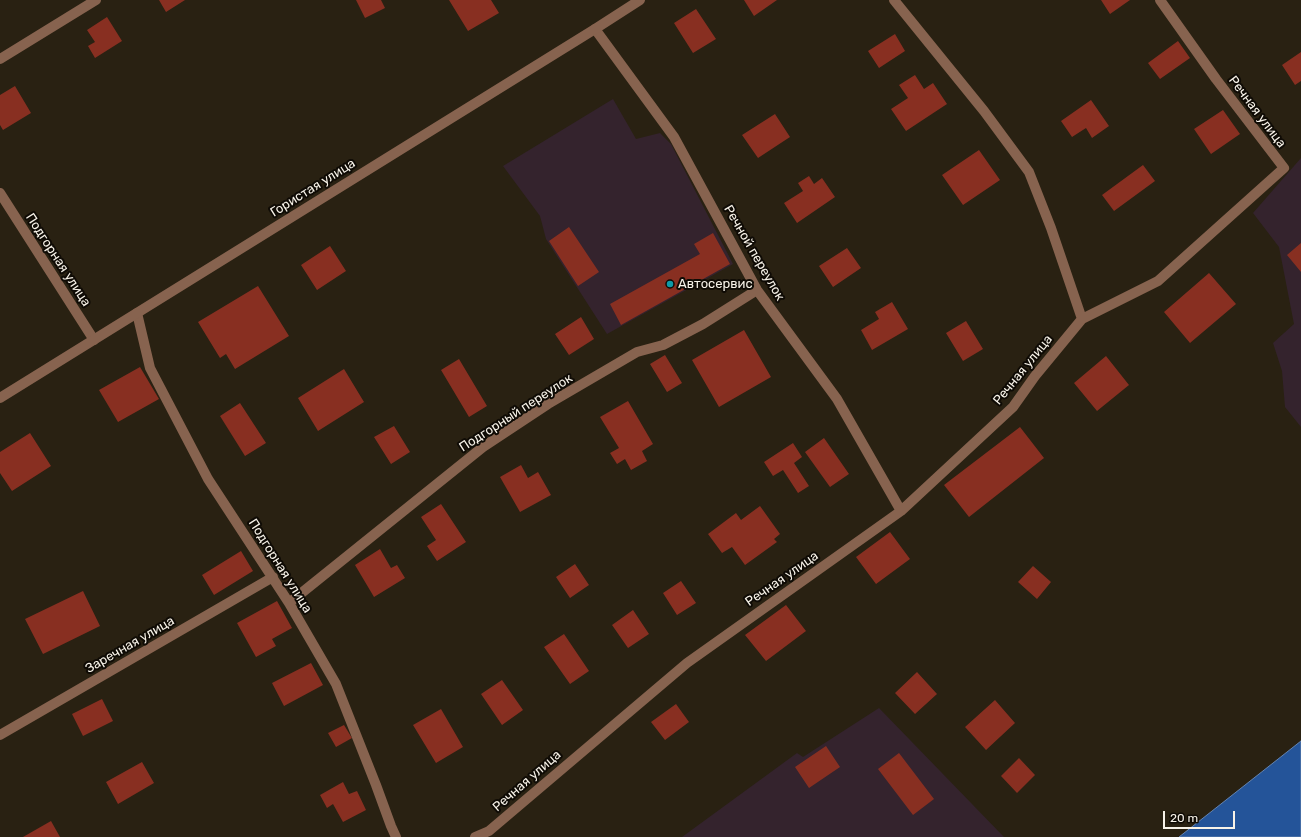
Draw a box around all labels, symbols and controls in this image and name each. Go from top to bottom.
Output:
street label: Речная улица [1225,73,1289,151]
street label: Гористая улица [268,156,358,220]
street label: Речной переулок [720,202,788,304]
street label: Подгорная улица [22,210,94,310]
place label: Автосервис [678,276,753,292]
marker: Автосервис [665,279,675,289]
street label: Речная улица [990,332,1056,408]
street label: Подгорный переулок [456,371,576,455]
street label: Подгорная улица [245,516,315,616]
street label: Речная улица [742,548,822,610]
street label: Заречная улица [83,613,177,677]
street label: Речная улица [490,747,564,815]
scale bar [1165,803,1237,829]
text: 20 m [1170,811,1198,825]

